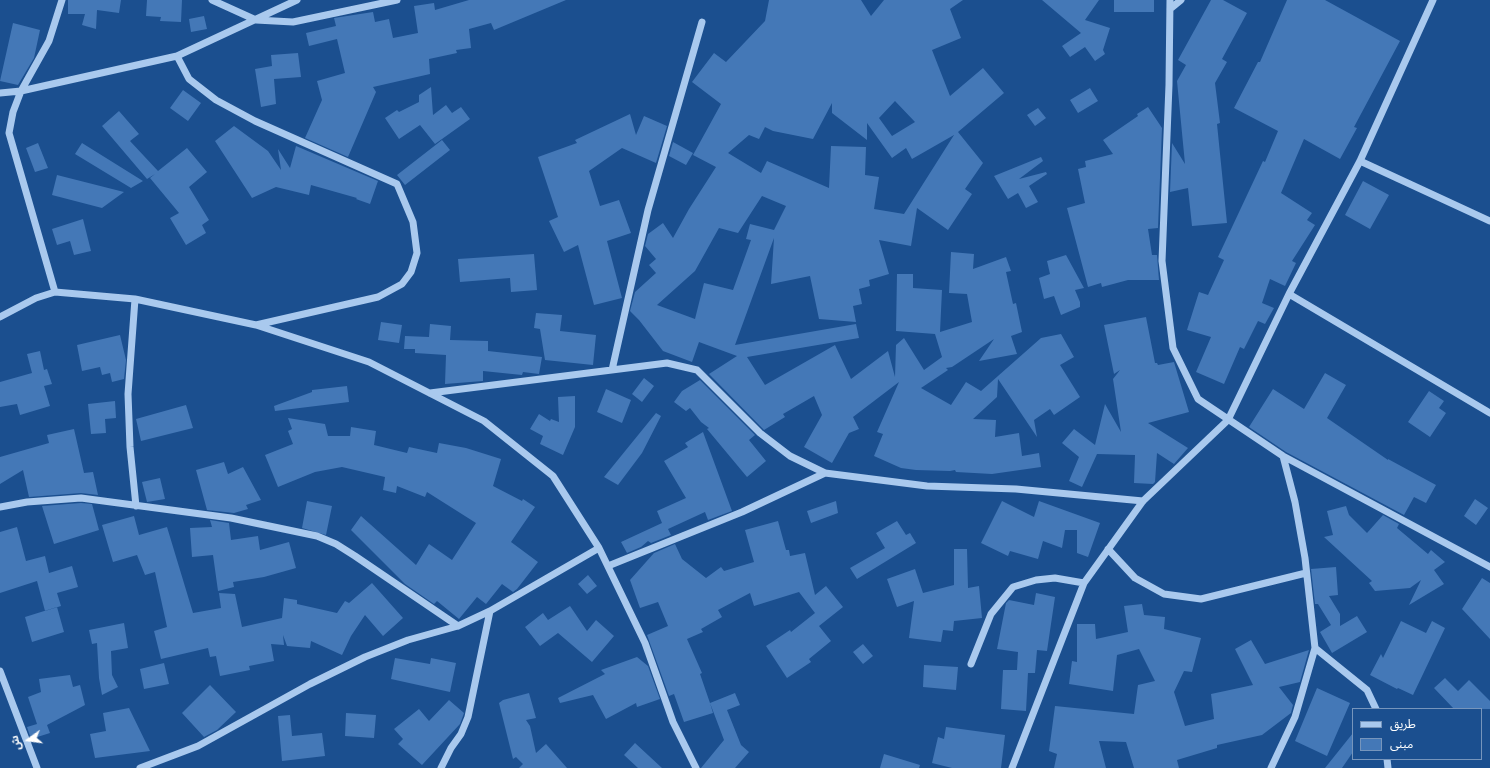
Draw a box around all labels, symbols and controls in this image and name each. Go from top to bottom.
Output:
legend [1352,708,1482,760]
text: طريق [1390,717,1416,732]
north arrow [8,720,48,760]
text: ش [8,734,24,752]
text: مبنى [1390,737,1413,752]

